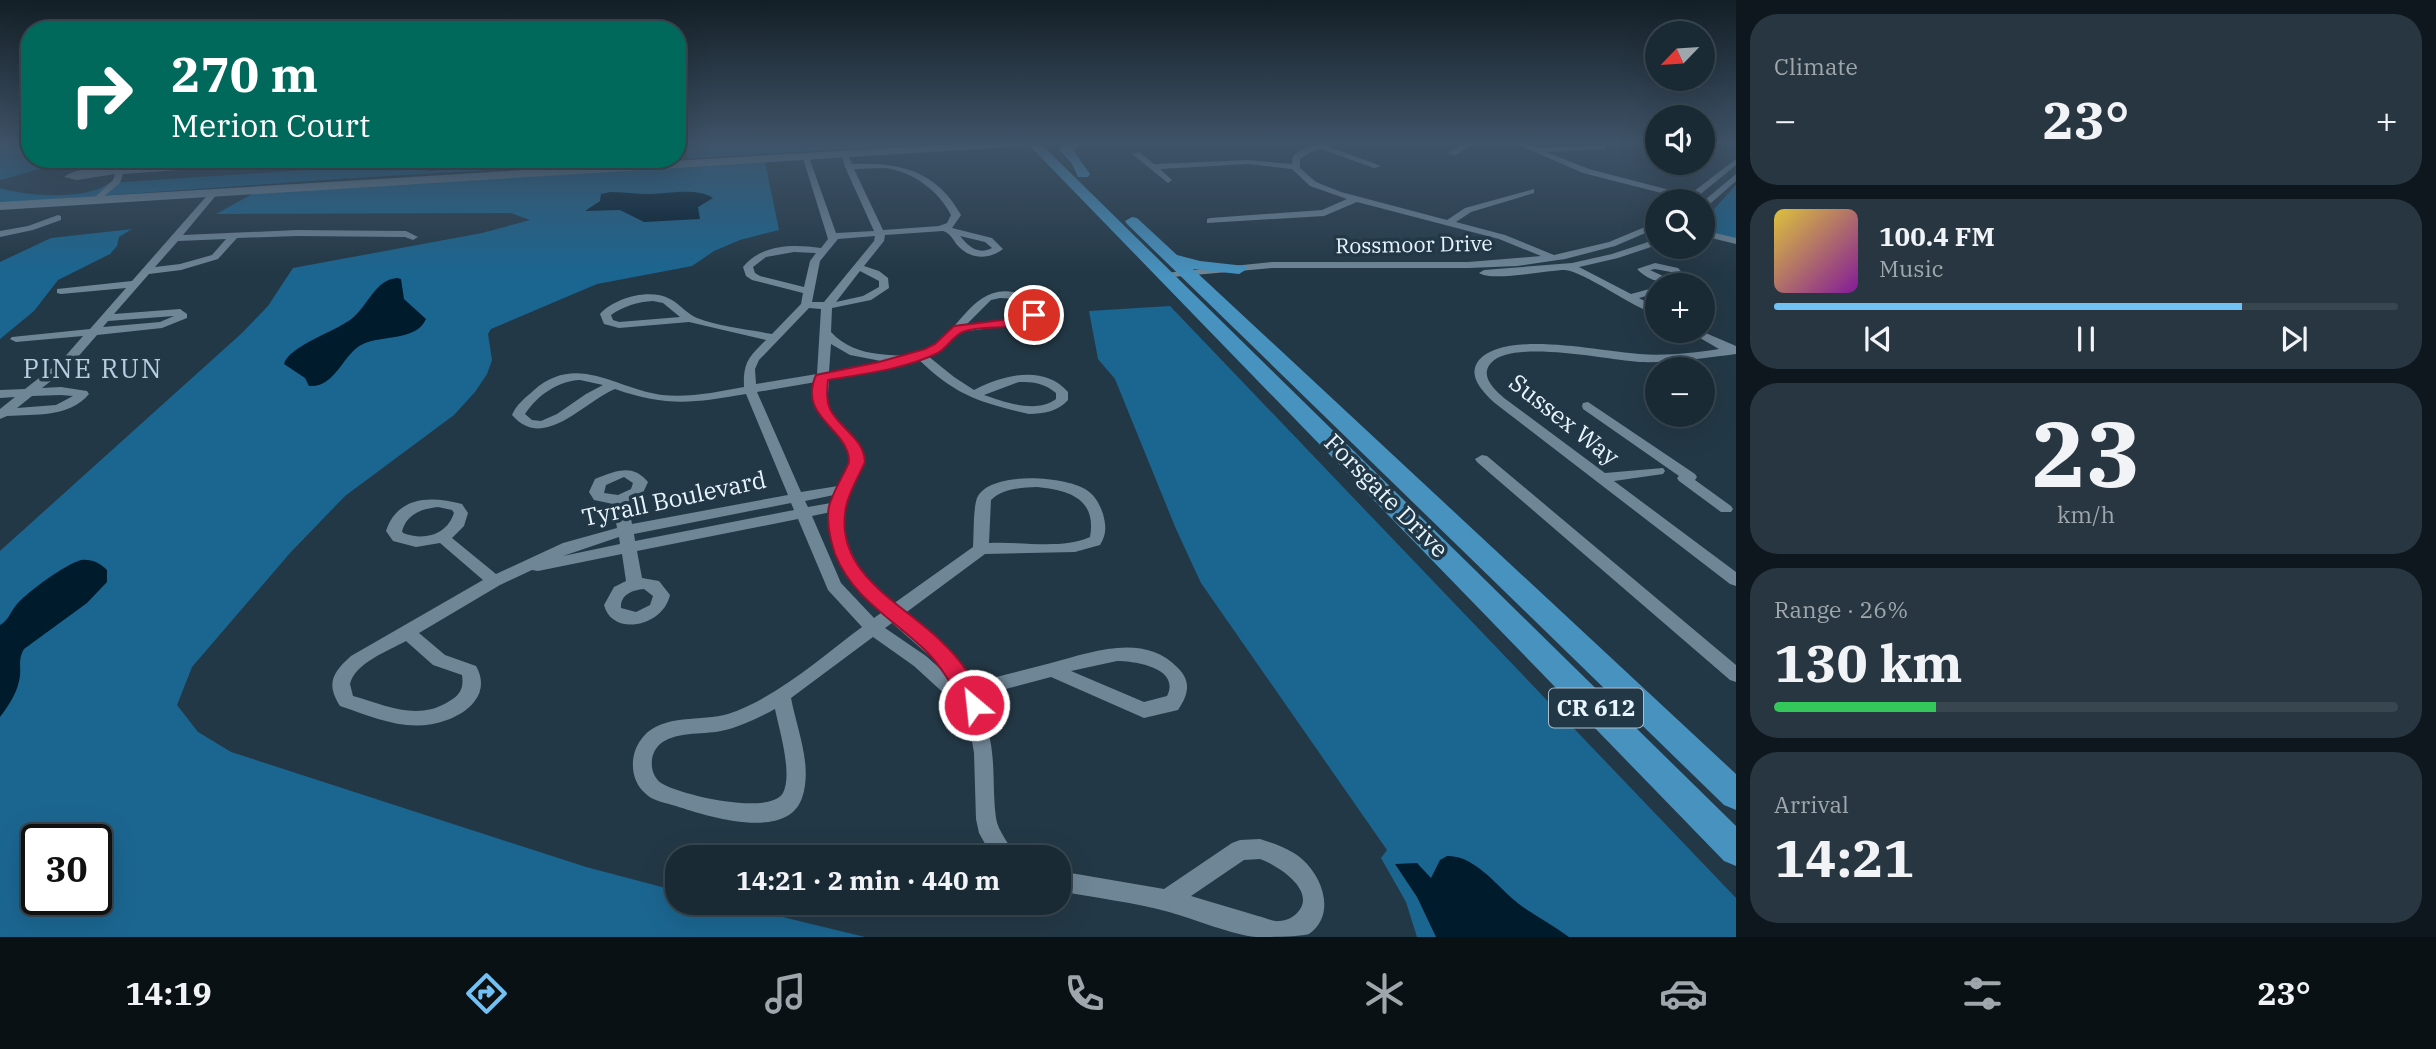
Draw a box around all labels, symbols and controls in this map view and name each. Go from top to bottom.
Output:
north arrow [1645,21,1715,91]
map controls [1645,21,1715,427]
text: 270 m [171,42,318,105]
icon: right [56,49,147,140]
text: Climate [1774,51,1858,81]
text: 23° [2043,86,2129,153]
text: − [1774,95,1797,144]
text: + [2375,95,2398,144]
text: Merion Court [171,104,370,146]
button: sound [1645,105,1715,175]
button: search [1645,189,1715,259]
text: 100.4 FM [1879,219,1995,253]
street label: Rossmoor Drive [1335,229,1493,259]
text: Music [1879,253,1944,283]
button: + [1645,273,1715,343]
pin [1004,285,1064,345]
icon: arrive [1015,296,1053,334]
icon: previous [1859,320,1897,358]
icon: pause [2067,320,2105,358]
icon: next [2275,320,2313,358]
district label: PINE RUN [23,351,163,385]
button: − [1645,357,1715,427]
street label: Sussex Way [1503,366,1626,472]
text: 23 [2031,394,2141,512]
street label: Forsgate Drive [1318,426,1456,564]
street label: Tyrall Boulevard [579,463,769,533]
text: km/h [2057,499,2115,529]
text: Range · 26% [1774,594,1908,624]
text: 130 km [1774,629,1963,696]
position arrow [937,668,1011,742]
road number: CR 612 [1549,688,1643,728]
text: Arrival [1774,789,1849,819]
speed limit sign: 30 [21,824,112,915]
text: 14:21 [1774,824,1915,891]
text: 14:21 · 2 min · 440 m [736,863,1000,897]
icon: directions [462,969,511,1018]
icon: music [761,969,810,1018]
icon: phone [1060,969,1109,1018]
icon: climate [1360,969,1409,1018]
icon: car [1659,969,1708,1018]
icon: filters [1958,969,2007,1018]
text: 14:19 [125,972,212,1014]
text: 23° [2257,972,2311,1014]

